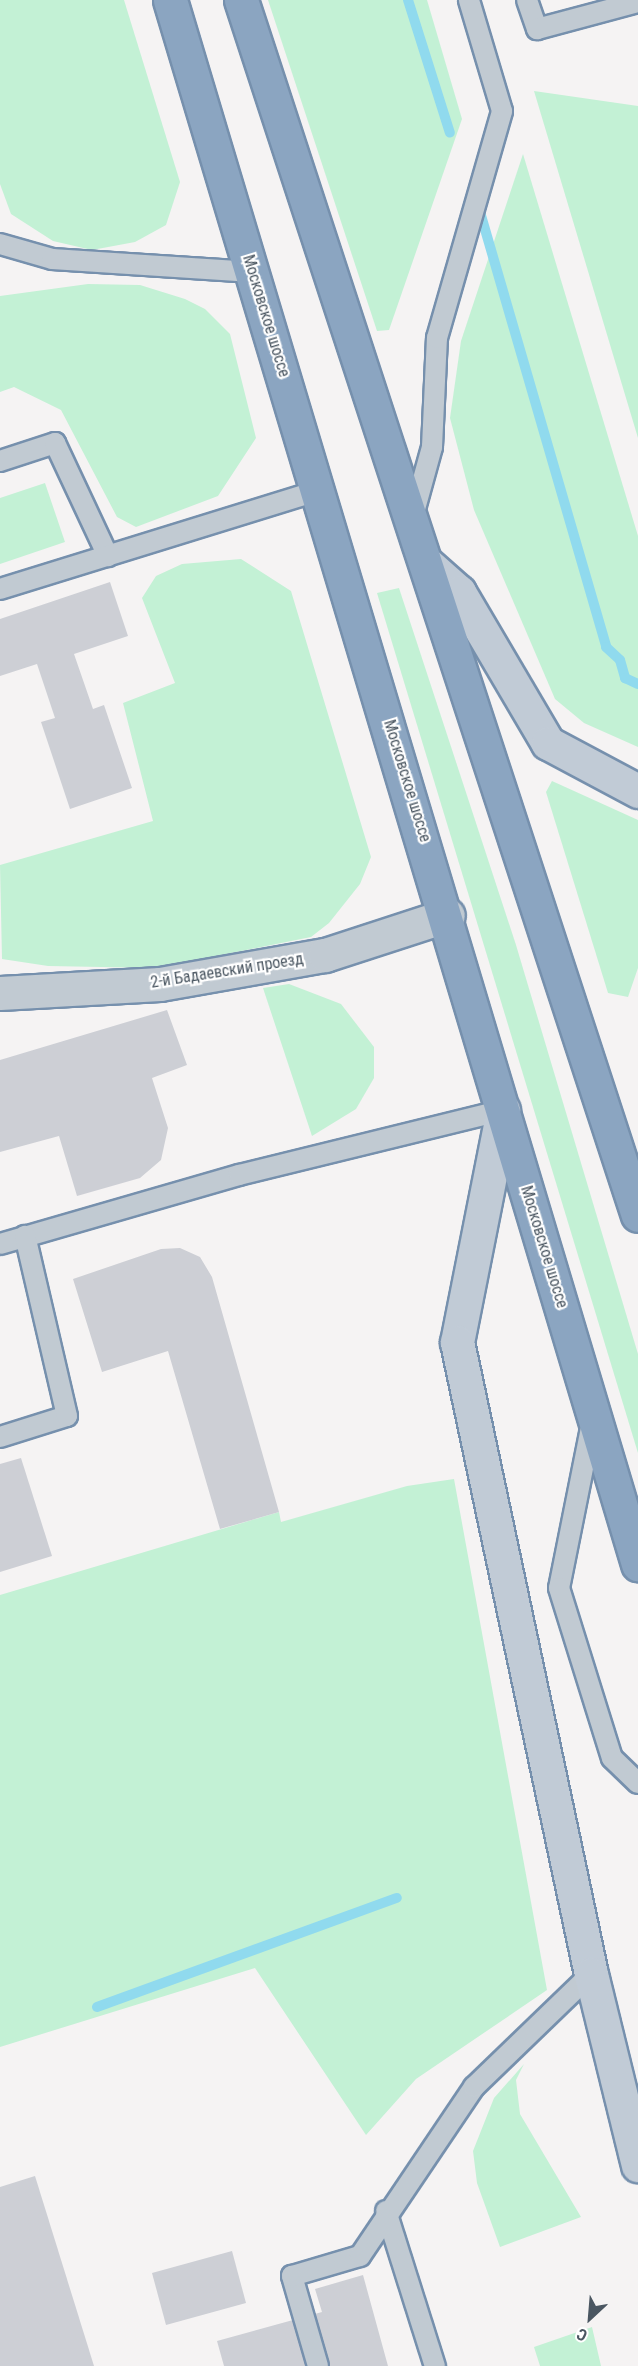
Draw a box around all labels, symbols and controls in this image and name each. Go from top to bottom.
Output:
street label: Московское шоссе [238,253,294,379]
street label: Московское шоссе [379,718,435,844]
street label: 2-й Бадаевский проезд [149,949,305,993]
street label: Московское шоссе [516,1184,572,1310]
north arrow [560,2288,620,2348]
text: С [574,2324,590,2345]

